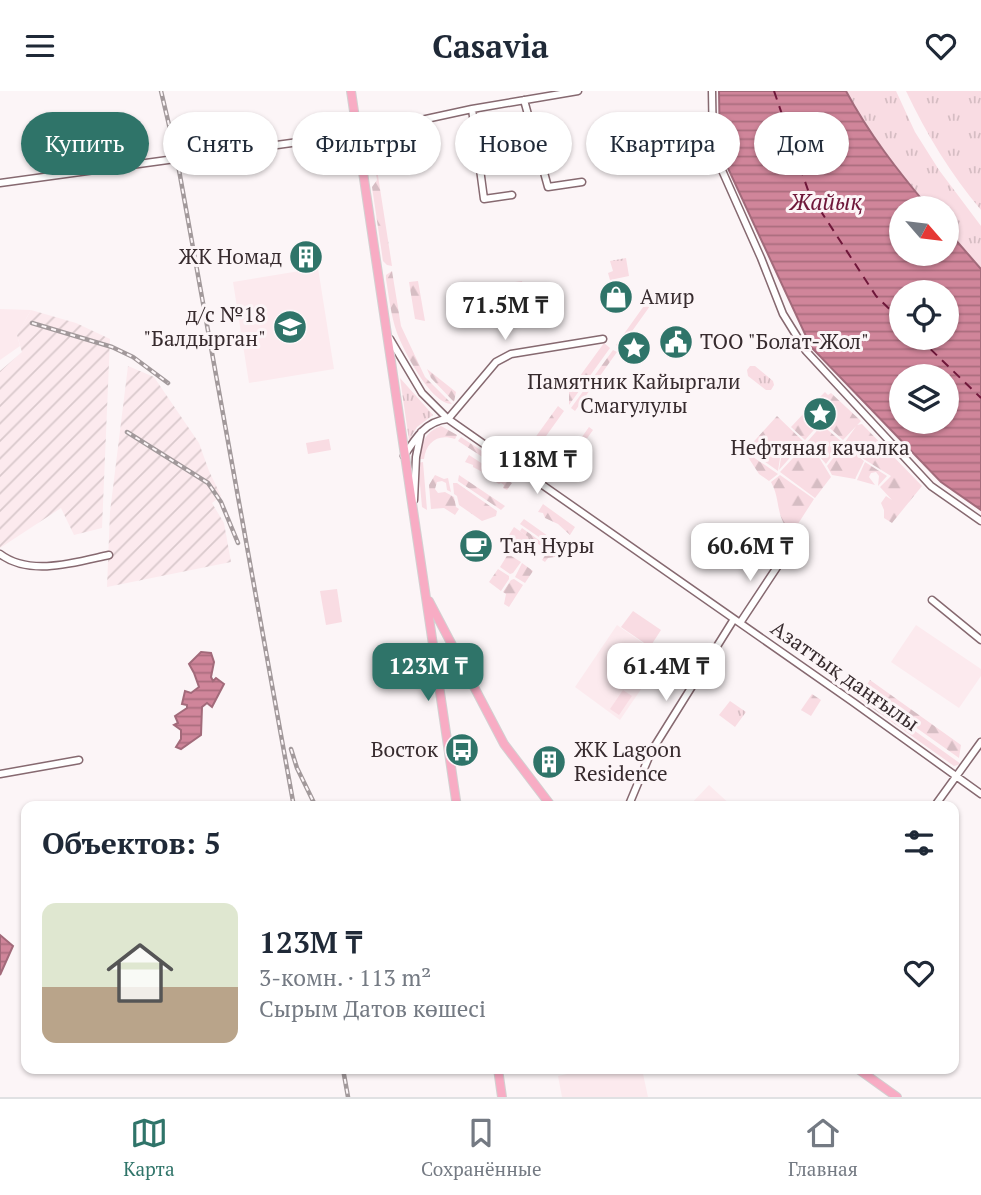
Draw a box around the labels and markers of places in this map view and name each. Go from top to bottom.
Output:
building icon: ЖК Номад [287,238,325,276]
place label: ЖК Номад [178,242,282,270]
shop icon: Амир [597,278,635,316]
pin: 71.5M ₸ [440,282,570,342]
place label: Амир [640,282,695,310]
place label: д/с №18 "Балдырган" [143,300,266,352]
school or university icon: д/с №18 "Балдырган" [271,308,309,346]
public building icon: ТОО "Болат-Жол" [657,323,695,361]
place label: ТОО "Болат-Жол" [700,327,869,355]
place icon: Памятник Кайыргали Смагулулы [615,329,653,367]
place label: Памятник Кайыргали Смагулулы [527,367,741,419]
place icon: Нефтяная качалка [801,395,839,433]
place label: Нефтяная качалка [730,433,910,461]
pin: 118M ₸ [480,437,594,496]
pin: 60.6M ₸ [685,524,815,583]
cafe icon: Таң Нуры [457,527,495,565]
place label: Таң Нуры [500,531,594,559]
pin: 123M ₸ [371,643,485,703]
pin: 61.4M ₸ [601,643,731,703]
bus stop icon: Восток [443,731,481,769]
place label: Восток [371,735,439,763]
place label: ЖК Lagoon Residence [574,735,682,787]
building icon: ЖК Lagoon Residence [530,743,568,781]

